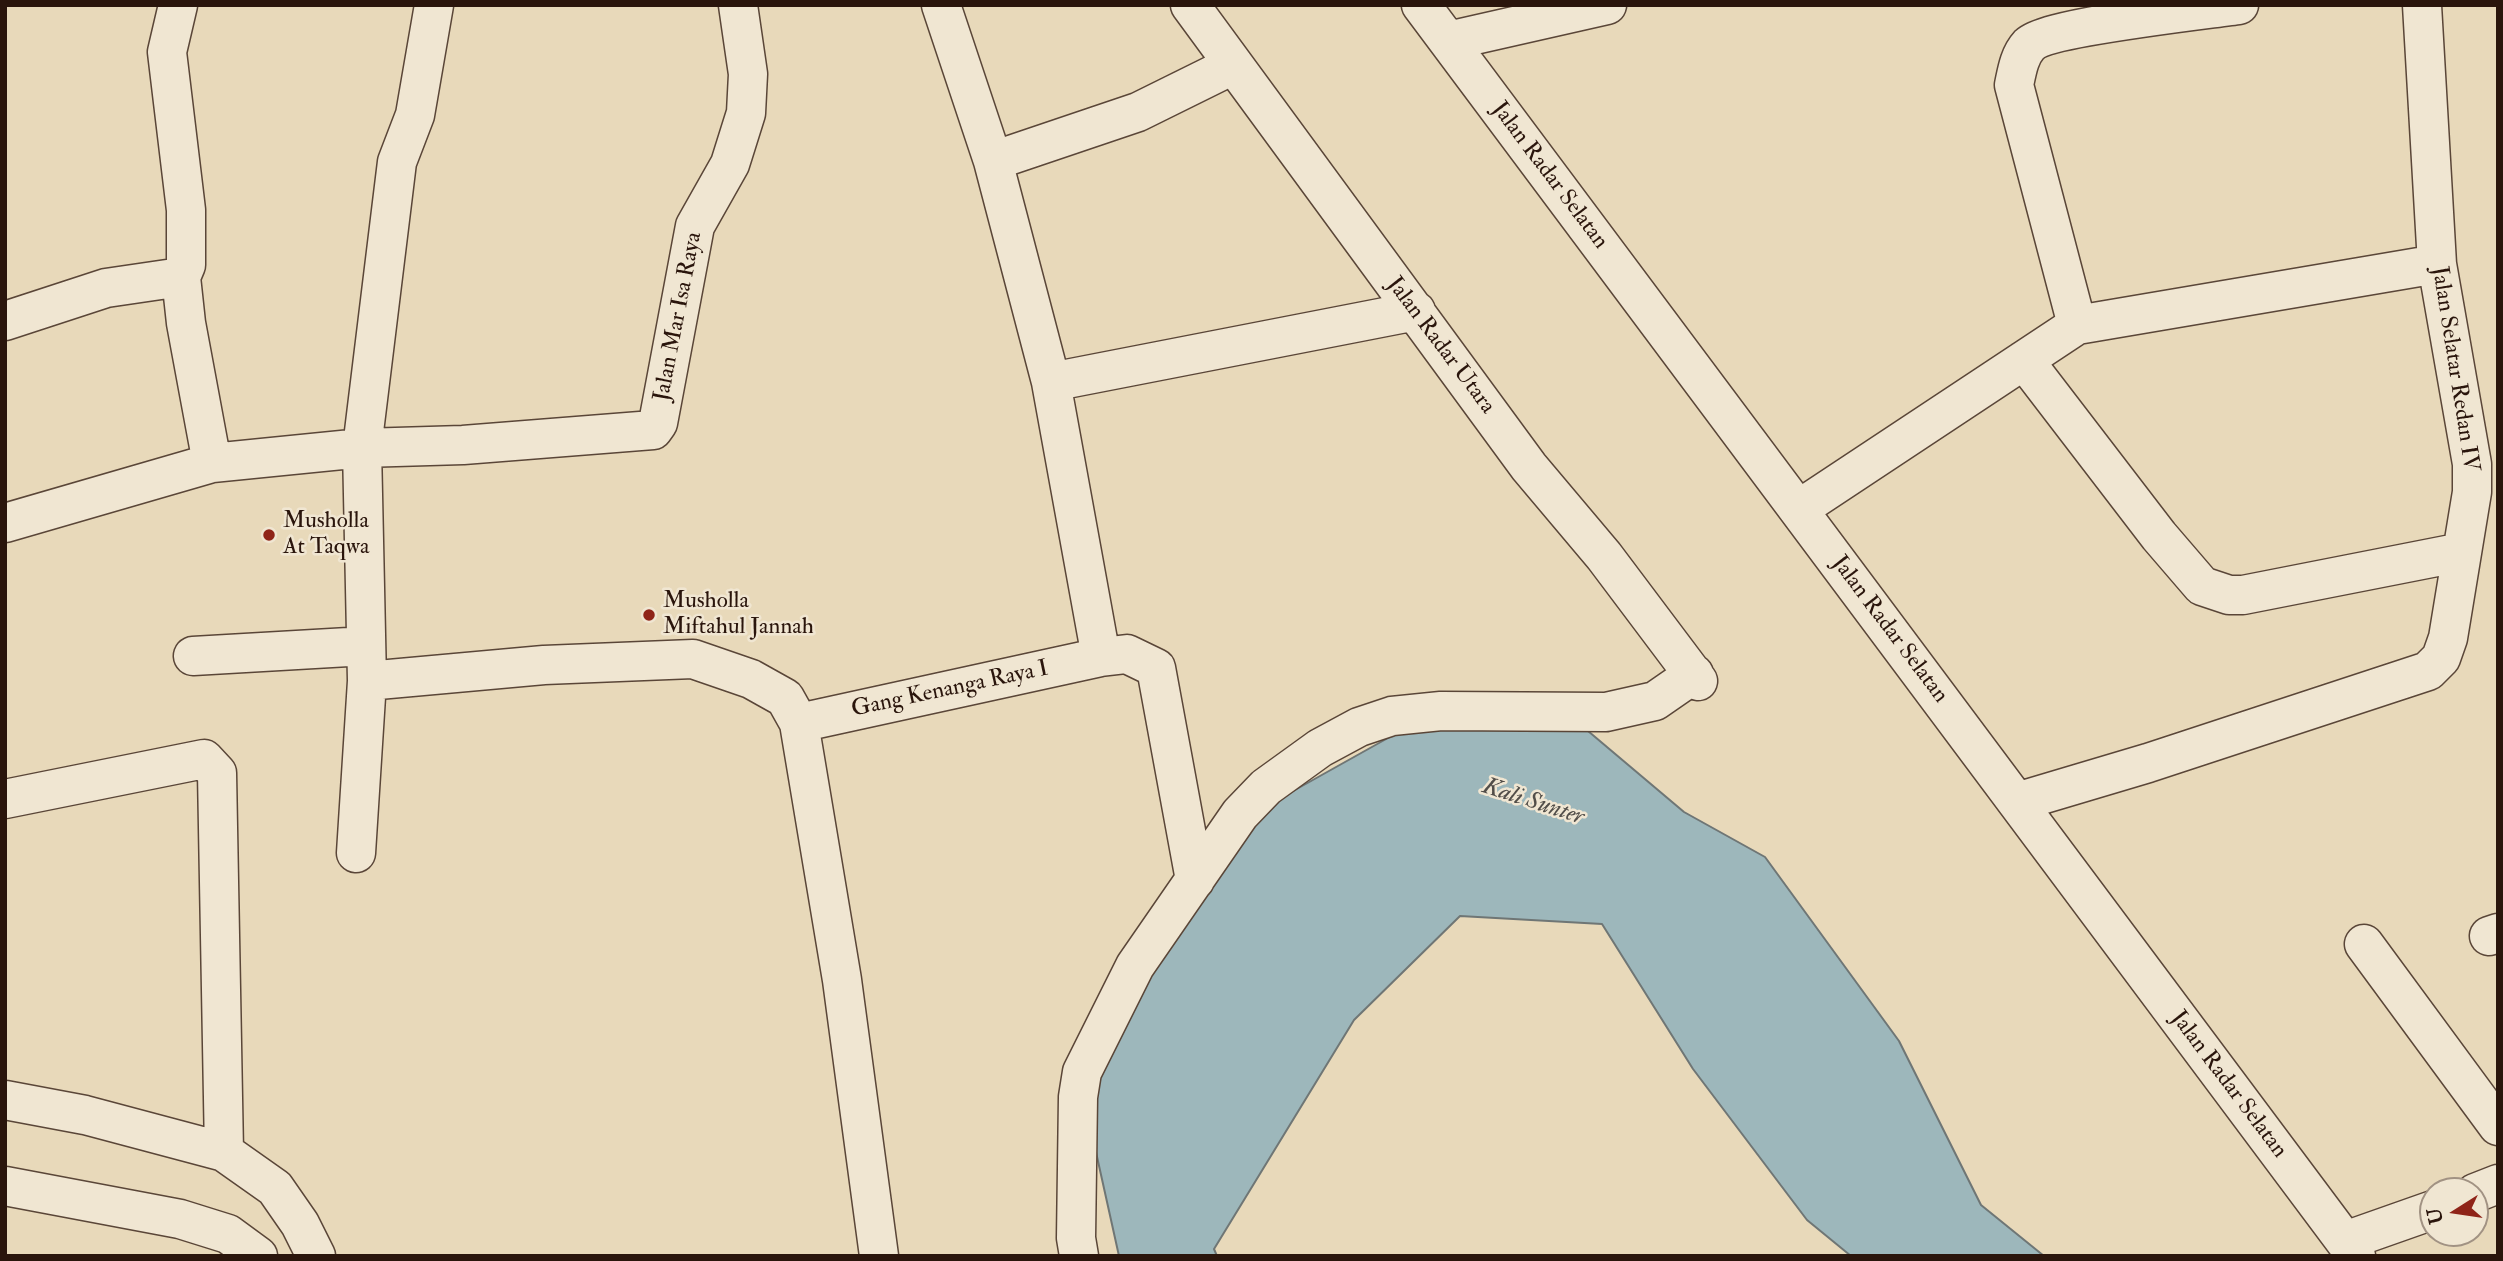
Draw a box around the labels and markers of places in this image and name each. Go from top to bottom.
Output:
place label: Musholla At Taqwa [283,508,369,562]
marker: Musholla At Taqwa [261,527,277,543]
place label: Musholla Miftahul Jannah [663,588,814,642]
marker: Musholla Miftahul Jannah [641,607,657,623]

